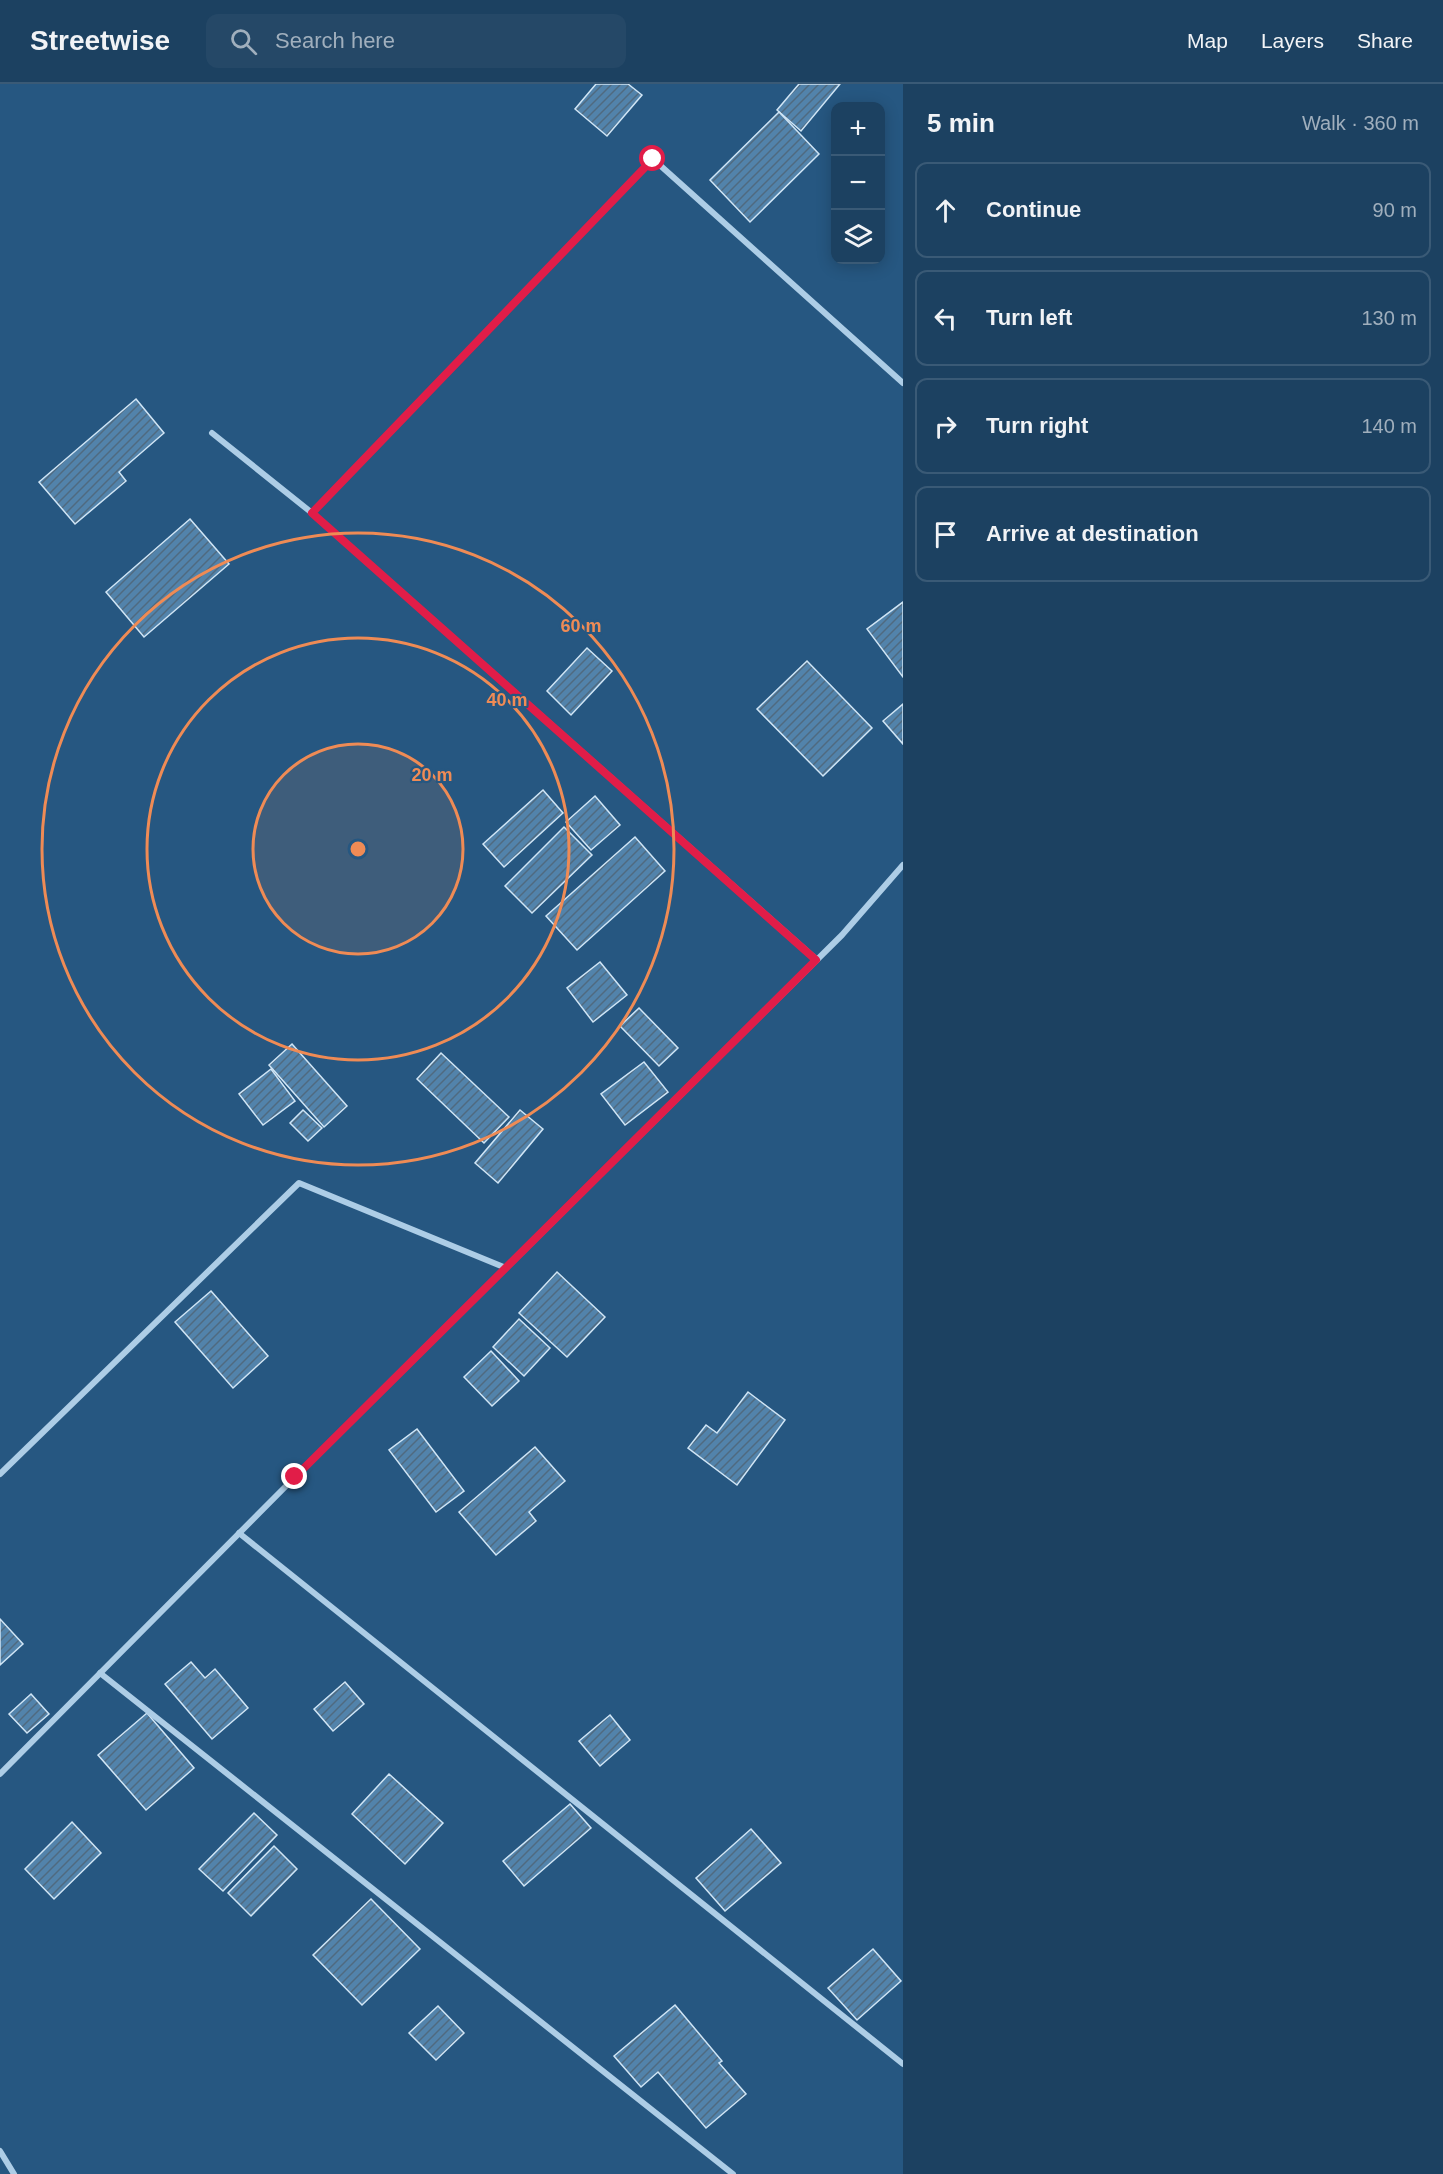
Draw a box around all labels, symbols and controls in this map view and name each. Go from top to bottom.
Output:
search box [206,14,626,68]
text: Streetwise [30,25,170,56]
icon: search [227,25,260,58]
text: Search here [275,28,395,53]
text: Map [1187,29,1228,52]
text: Layers [1261,29,1324,52]
text: Share [1357,29,1413,52]
map controls [831,102,885,264]
button: + [831,102,885,156]
text: 5 min [927,108,995,138]
text: Walk · 360 m [1302,112,1419,134]
route start [639,145,665,171]
button: − [831,156,885,210]
icon: ahead [929,194,962,227]
text: Continue [986,197,1081,222]
text: 90 m [1373,199,1417,221]
button: layers [831,210,885,264]
icon: left [929,302,962,335]
text: Turn left [986,305,1072,330]
text: 130 m [1361,307,1417,329]
icon: right [929,410,962,443]
text: Turn right [986,413,1088,438]
text: 140 m [1361,415,1417,437]
icon: arrive [929,518,962,551]
text: Arrive at destination [986,521,1199,546]
text: 60 m [560,616,602,636]
text: 40 m [486,690,528,710]
text: 20 m [411,765,453,785]
centre of rings [348,839,368,859]
route end [281,1463,307,1489]

